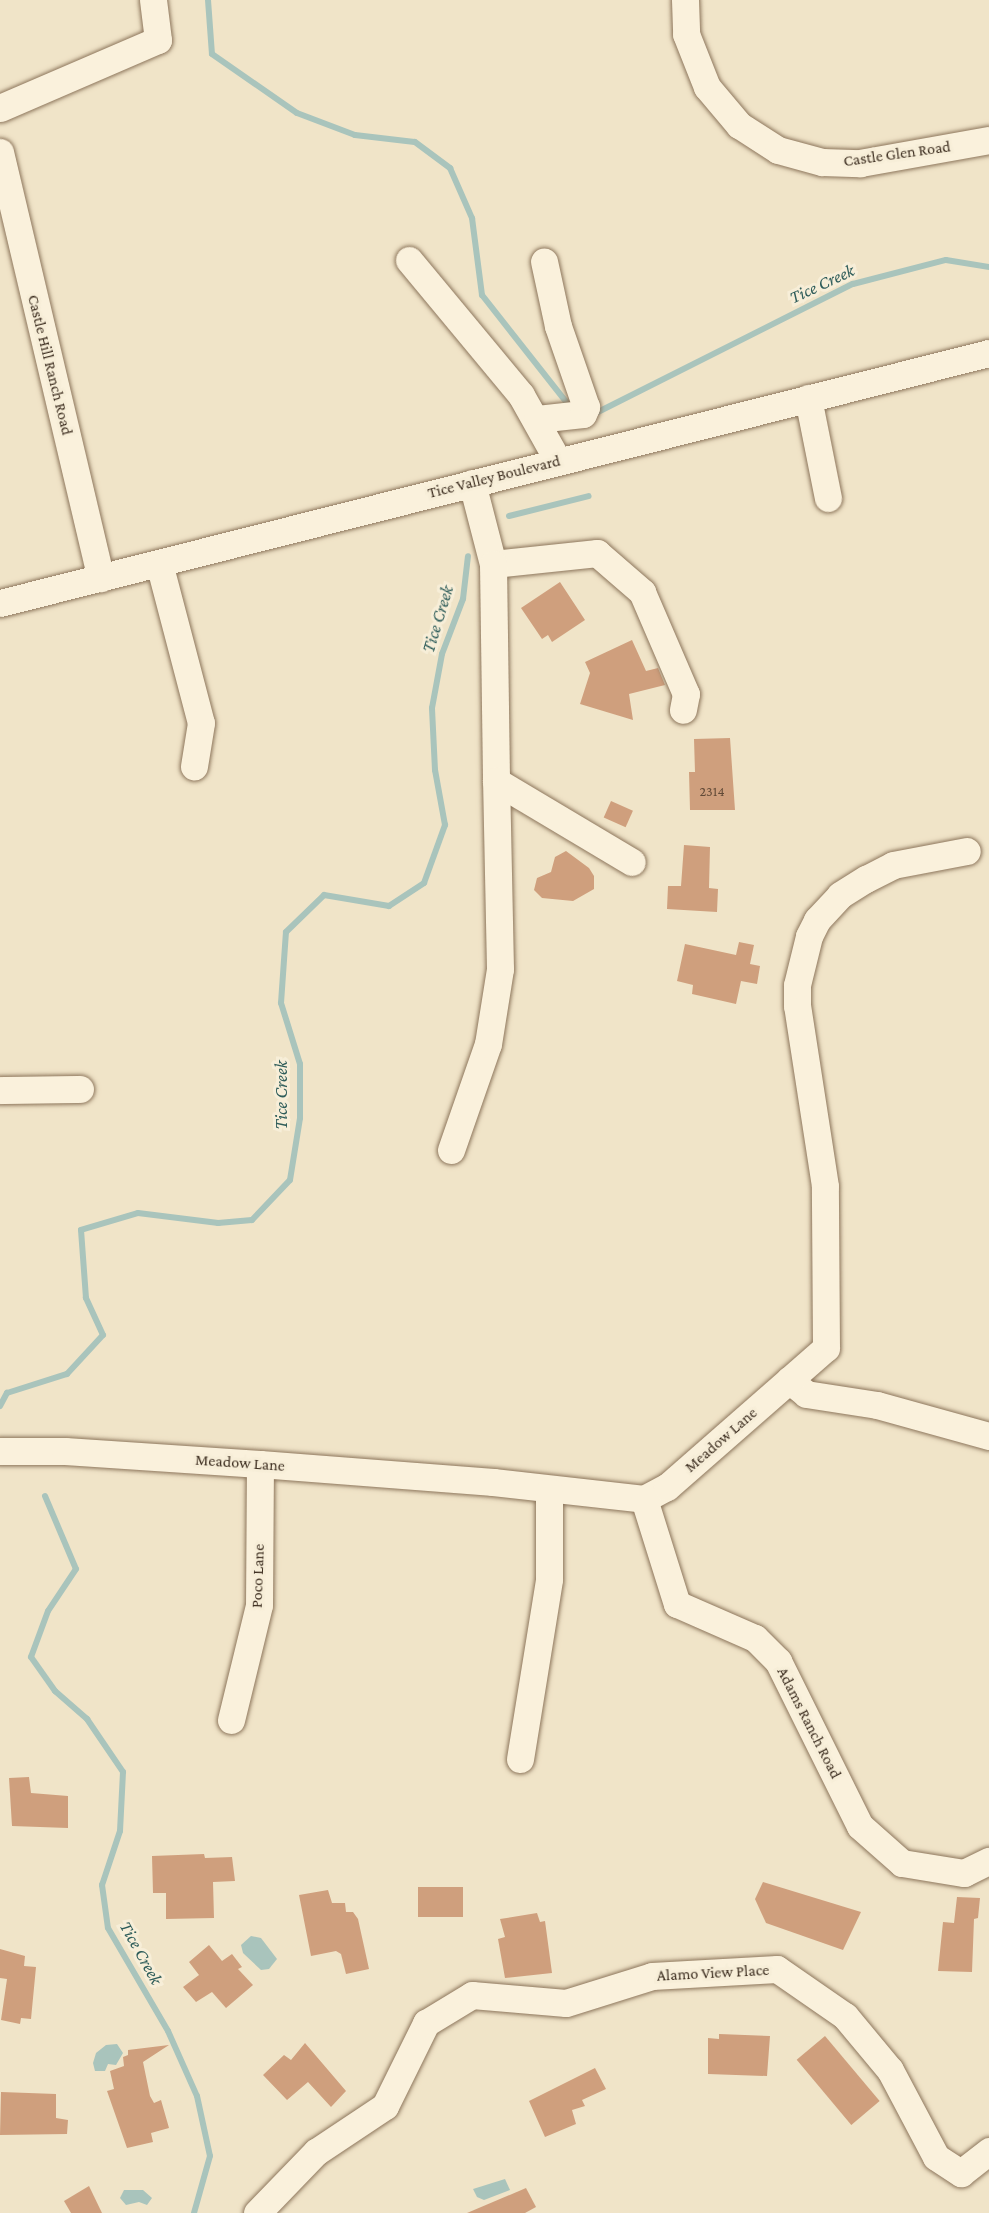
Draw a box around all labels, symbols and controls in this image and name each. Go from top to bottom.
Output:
street label: Castle Glen Road [842,137,952,171]
water label: Tice Creek [786,260,858,308]
street label: Castle Hill Ranch Road [23,293,77,437]
street label: Tice Valley Boulevard [426,451,562,503]
water label: Tice Creek [418,583,458,655]
house number: 2314 [699,783,725,799]
water label: Tice Creek [270,1060,292,1130]
street label: Meadow Lane [681,1403,761,1477]
street label: Meadow Lane [195,1450,285,1476]
street label: Poco Lane [247,1544,269,1608]
street label: Adams Ranch Road [773,1664,845,1782]
water label: Tice Creek [115,1917,167,1989]
street label: Alamo View Place [656,1960,770,1986]

